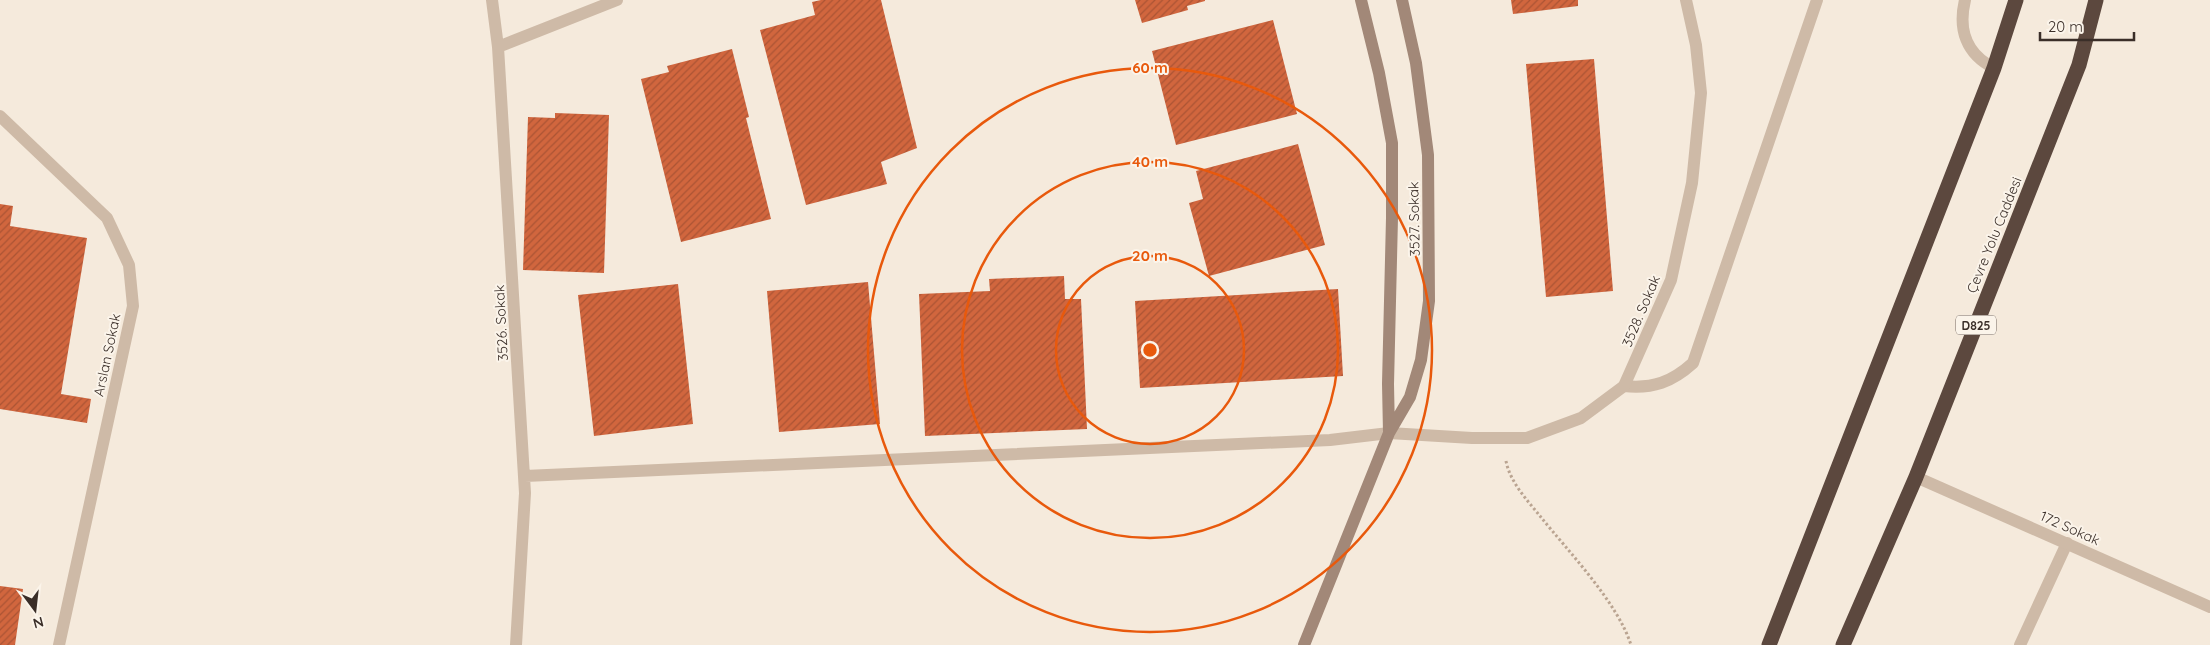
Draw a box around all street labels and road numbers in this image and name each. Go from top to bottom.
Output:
street label: Çevre Yolu Caddesi [1962,174,2026,296]
street label: 3527. Sokak [1404,181,1424,257]
street label: 3528. Sokak [1618,272,1664,350]
street label: 3526. Sokak [490,284,512,362]
street label: Arslan Sokak [89,312,125,398]
road number: D825 [1956,316,1996,334]
street label: 172 Sokak [2037,507,2103,549]

